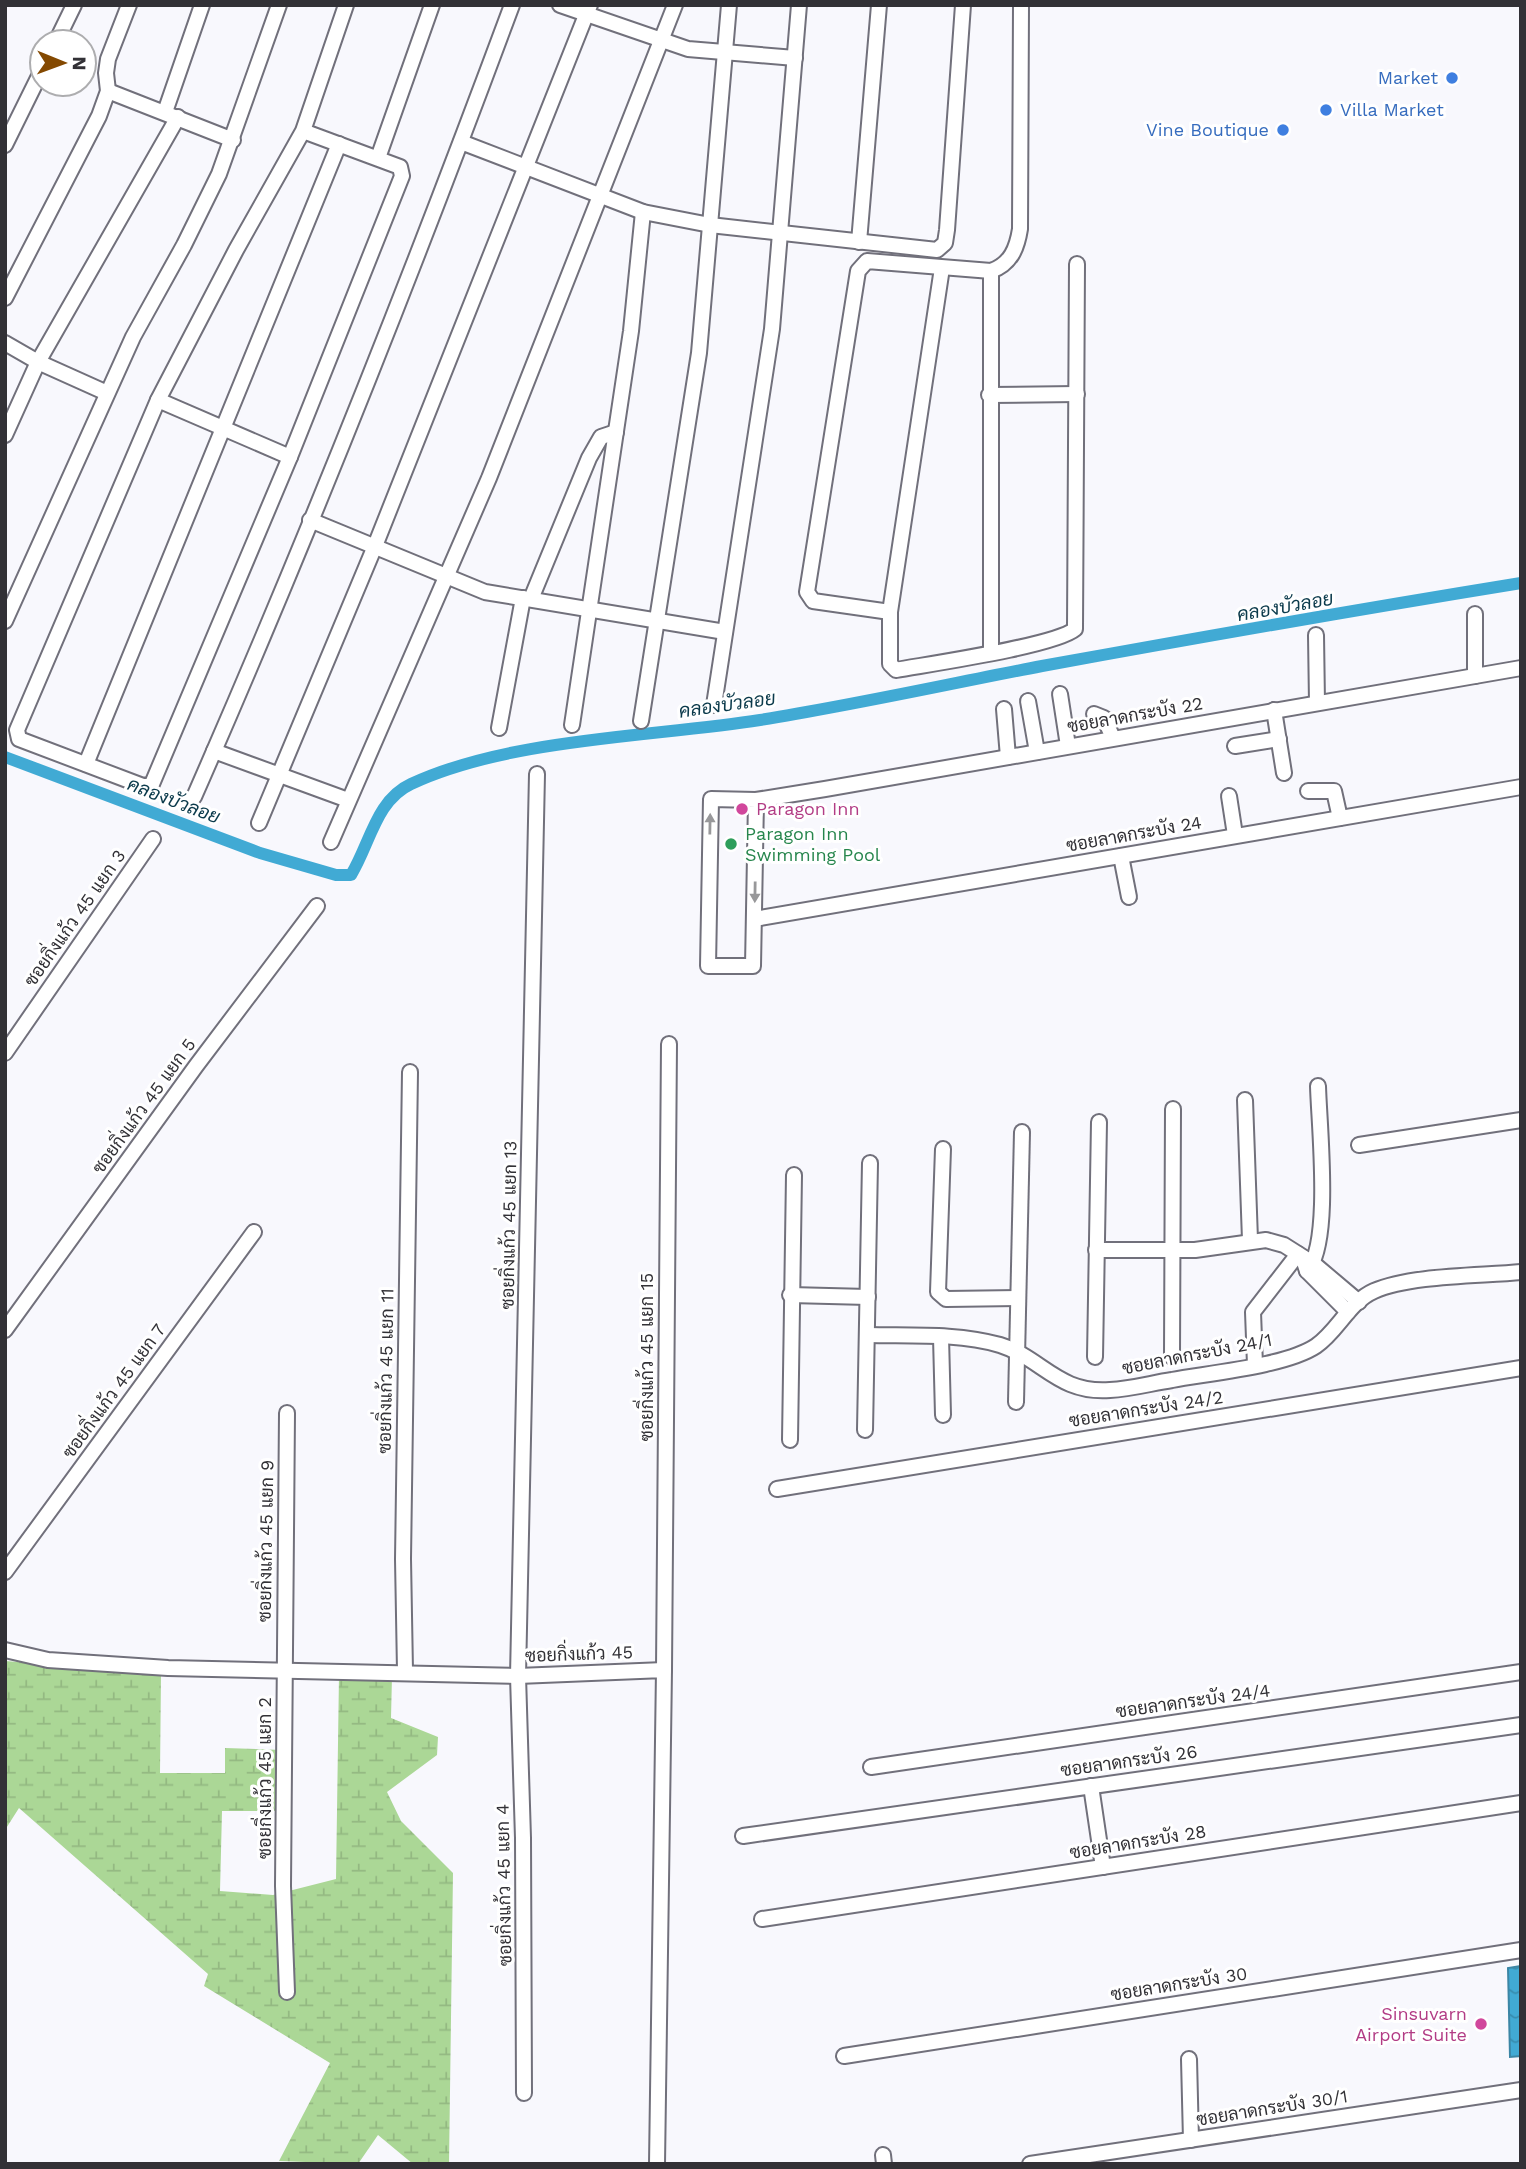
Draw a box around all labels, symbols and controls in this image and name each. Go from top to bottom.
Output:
north arrow [28,28,98,98]
text: N [68,56,91,71]
place label: Market [1378,67,1438,88]
marker: Market [1444,70,1460,86]
place label: Villa Market [1340,99,1444,120]
marker: Villa Market [1318,102,1334,118]
place label: Vine Boutique [1146,119,1269,140]
marker: Vine Boutique [1275,122,1291,138]
water label: คลองบัวลอย [1235,587,1335,626]
water label: คลองบัวลอย [677,686,777,723]
street label: ซอยลาดกระบัง 22 [1065,692,1204,737]
water label: คลองบัวลอย [124,772,223,829]
place label: Paragon Inn [756,798,860,819]
marker: Paragon Inn [734,801,750,817]
street label: ซอยลาดกระบัง 24 [1064,811,1203,856]
one-way arrow [705,813,716,835]
place label: Paragon Inn Swimming Pool [745,823,881,865]
marker: Paragon Inn Swimming Pool [723,836,739,852]
street label: ซอยกิ่งแก้ว 45 แยก 3 [16,843,130,990]
one-way arrow [749,882,760,904]
street label: ซอยกิ่งแก้ว 45 แยก 5 [84,1032,200,1177]
street label: ซอยกิ่งแก้ว 45 แยก 13 [492,1140,520,1309]
street label: ซอยกิ่งแก้ว 45 แยก 15 [632,1273,657,1441]
street label: ซอยกิ่งแก้ว 45 แยก 11 [369,1288,397,1454]
street label: ซอยกิ่งแก้ว 45 แยก 7 [54,1317,169,1462]
street label: ซอยลาดกระบัง 24/1 [1120,1329,1274,1378]
street label: ซอยลาดกระบัง 24/2 [1067,1386,1224,1431]
street label: ซอยกิ่งแก้ว 45 แยก 9 [249,1459,277,1622]
street label: ซอยกิ่งแก้ว 45 [524,1637,633,1666]
street label: ซอยลาดกระบัง 24/4 [1114,1679,1271,1722]
street label: ซอยกิ่งแก้ว 45 แยก 2 [250,1697,275,1859]
street label: ซอยลาดกระบัง 26 [1059,1741,1199,1780]
street label: ซอยกิ่งแก้ว 45 แยก 4 [487,1804,515,1966]
street label: ซอยลาดกระบัง 28 [1068,1820,1208,1863]
street label: ซอยลาดกระบัง 30 [1109,1962,1249,2005]
place label: Sinsuvarn Airport Suite [1355,2003,1467,2045]
marker: Sinsuvarn Airport Suite [1473,2016,1489,2032]
street label: ซอยลาดกระบัง 30/1 [1195,2085,1349,2130]

